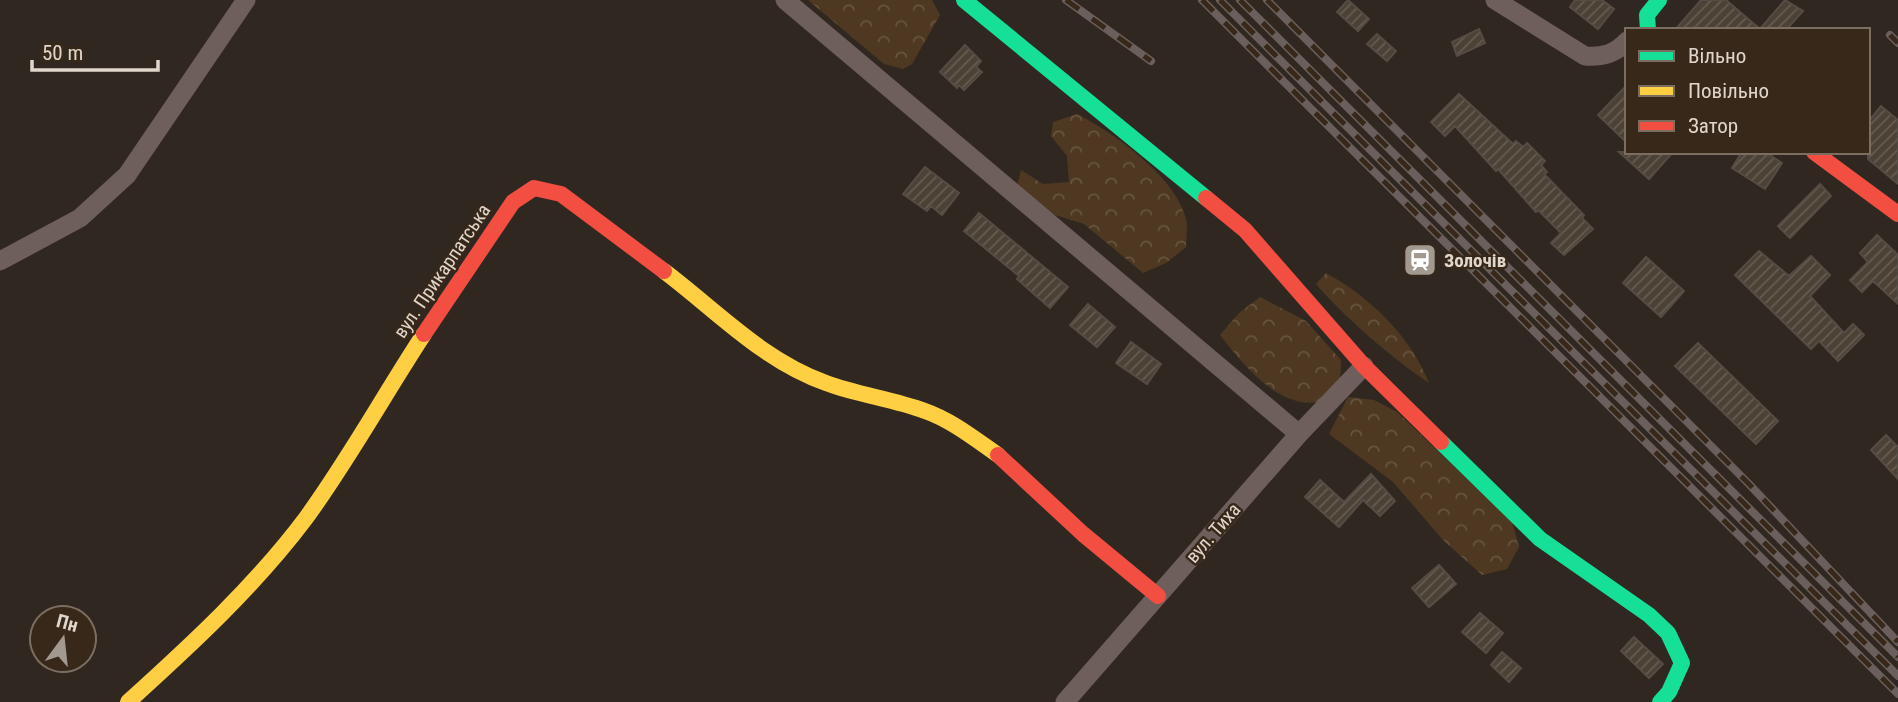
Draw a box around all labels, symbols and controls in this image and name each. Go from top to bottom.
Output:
scale bar [32,28,158,72]
legend [1625,28,1870,154]
text: 50 m [42,41,83,65]
text: Вільно [1688,44,1746,68]
text: Повільно [1688,79,1769,103]
text: Затор [1688,114,1738,138]
street label: вул. Прикарпатська [389,200,495,342]
station icon: Золочів [1401,241,1439,279]
place label: Золочів [1444,249,1506,272]
street label: вул. Тиха [1181,498,1245,568]
north arrow [28,604,98,674]
text: Пн [54,609,80,637]

